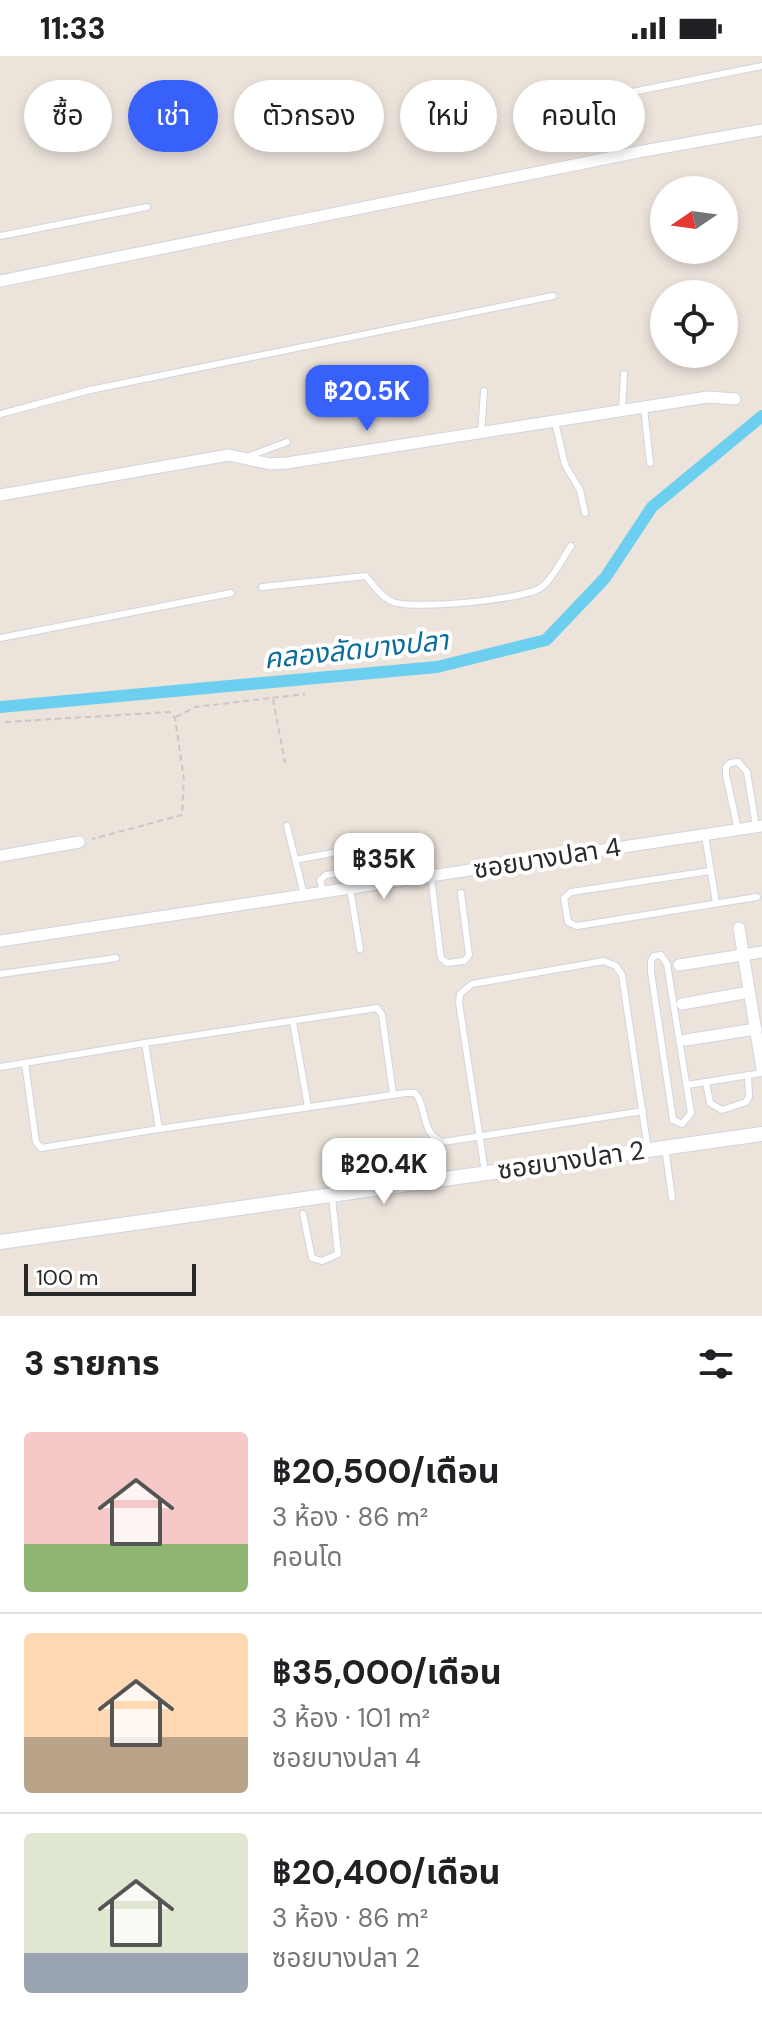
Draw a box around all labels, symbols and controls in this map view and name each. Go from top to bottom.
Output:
text: 11:33 [40,9,106,48]
chip: ซื้อ [24,80,112,152]
chip: เช่า [128,80,218,152]
chip: ตัวกรอง [234,80,384,152]
chip: ใหม่ [400,80,497,152]
chip: คอนโด [513,80,645,152]
north arrow [650,176,738,264]
map controls [650,176,738,368]
button: locate [650,280,738,368]
pin: ฿20.5K [302,365,432,433]
text: ฿20.5K [324,374,410,408]
water label: คลองลัดบางปลา [262,621,452,678]
street label: ซอยบางปลา 4 [471,830,623,886]
pin: ฿35K [337,833,431,901]
text: ฿35K [352,842,416,876]
street label: ซอยบางปลา 2 [495,1133,647,1187]
pin: ฿20.4K [319,1138,449,1206]
text: ฿20.4K [340,1147,428,1181]
scale bar [24,1260,196,1296]
text: 100 m [36,1263,98,1292]
text: 3 รายการ [24,1341,160,1386]
icon: filters [694,1342,738,1386]
text: ฿20,500/เดือน [272,1449,500,1494]
icon: home [88,1464,184,1560]
text: 3 ห้อง · 86 m² [272,1500,428,1534]
text: คอนโด [272,1540,343,1574]
text: ฿35,000/เดือน [272,1650,502,1695]
icon: home [88,1665,184,1761]
text: 3 ห้อง · 101 m² [272,1701,430,1735]
text: ซอยบางปลา 4 [272,1741,421,1775]
text: ฿20,400/เดือน [272,1850,501,1895]
icon: home [88,1865,184,1961]
text: 3 ห้อง · 86 m² [272,1901,428,1935]
text: ซอยบางปลา 2 [272,1941,420,1975]

